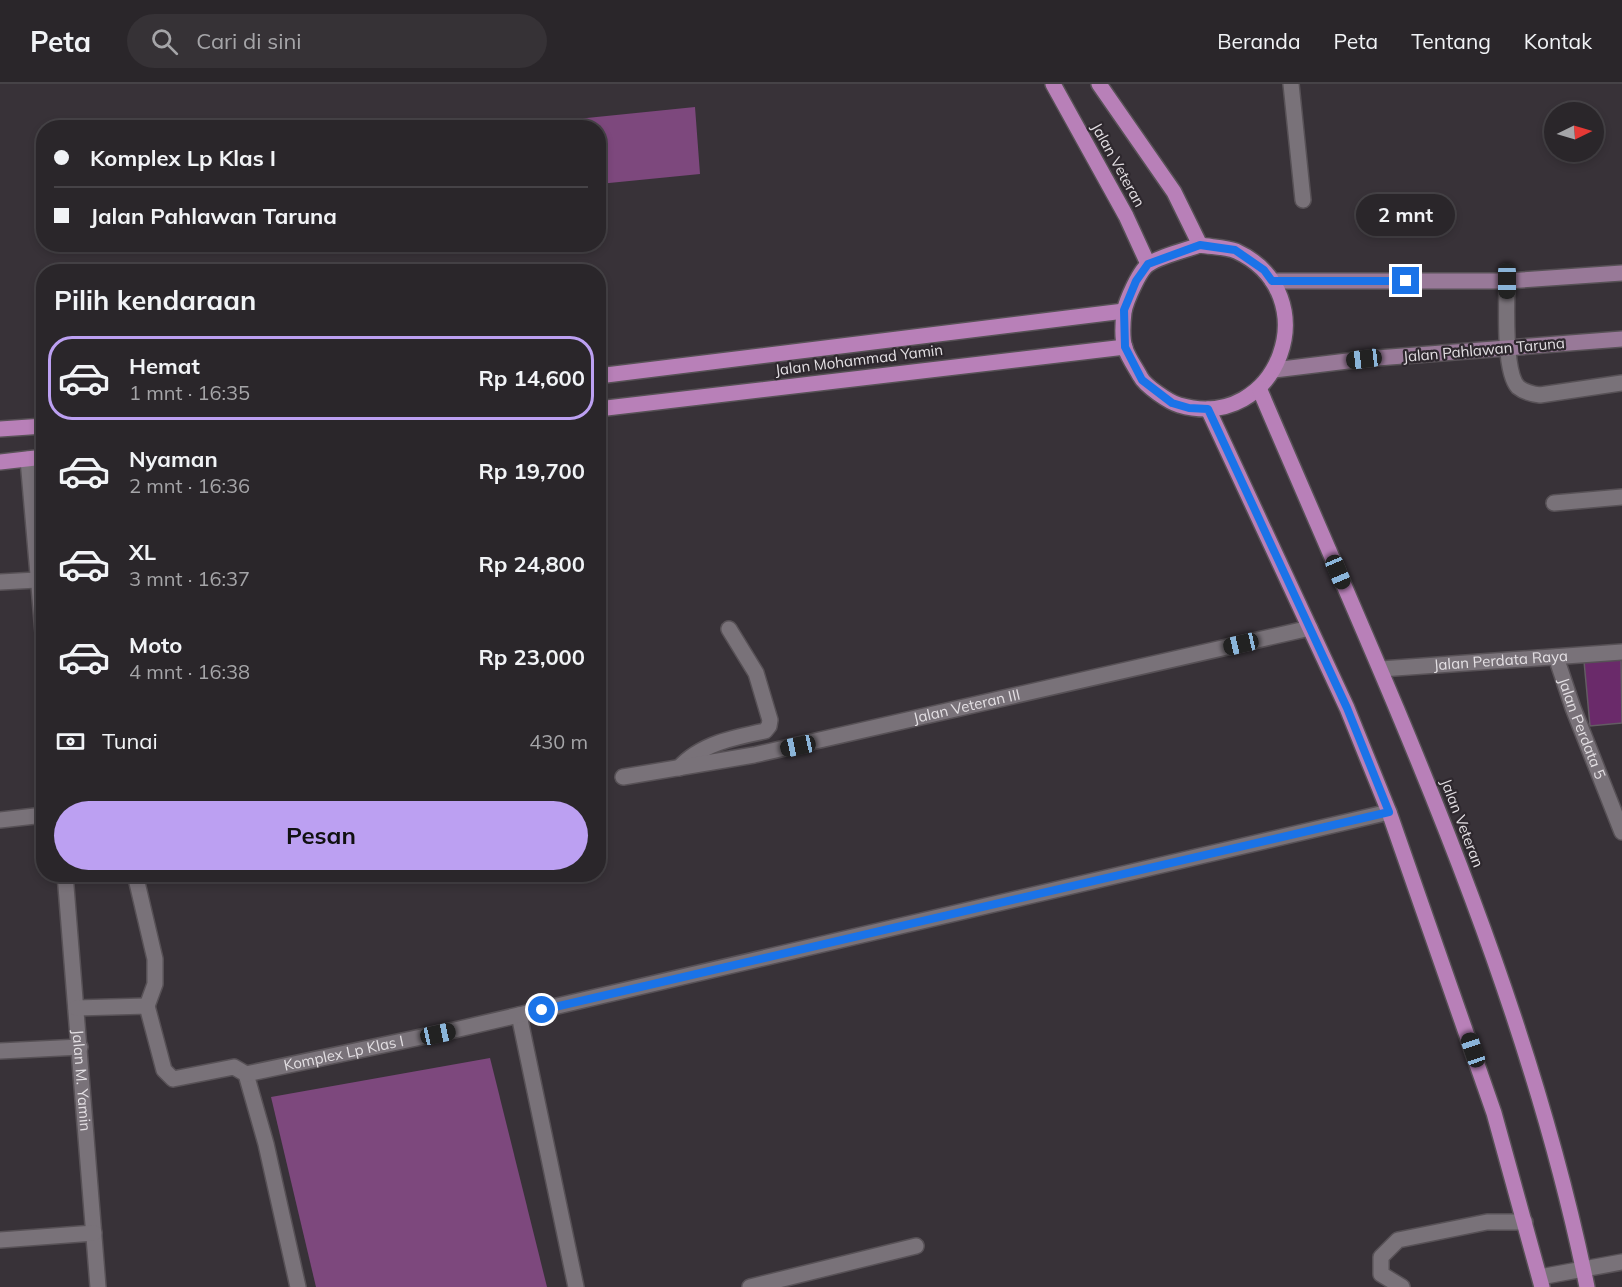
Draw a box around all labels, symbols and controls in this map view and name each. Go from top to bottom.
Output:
search box [127,14,547,68]
text: Peta [30,24,91,59]
icon: search [148,25,181,58]
text: Cari di sini [196,27,302,55]
text: Beranda [1217,28,1301,54]
text: Peta [1334,28,1378,54]
text: Tentang [1411,28,1491,54]
text: Kontak [1524,28,1592,54]
north arrow [1544,102,1604,162]
map controls [1544,102,1604,162]
street label: Jalan Veteran [1087,119,1149,210]
text: Komplex Lp Klas I [90,144,276,172]
callout: 2 mnt [1356,194,1456,236]
text: Jalan Pahlawan Taruna [90,202,337,230]
text: 2 mnt [1378,202,1433,227]
car [1498,263,1516,299]
route end [1392,267,1419,294]
text: Pilih kendaraan [54,283,256,317]
street label: Jalan Pahlawan Taruna [1402,333,1566,366]
street label: Jalan Mohammad Yamin [774,340,944,379]
car [1345,348,1383,370]
icon: car [57,351,111,405]
text: Hemat [129,352,200,380]
text: Rp 14,600 [478,364,585,392]
text: 1 mnt · 16:35 [129,380,250,405]
icon: car [57,444,111,498]
text: Nyaman [129,445,218,473]
text: Rp 19,700 [478,457,585,485]
text: 2 mnt · 16:36 [129,473,250,498]
icon: car [57,537,111,591]
text: XL [129,538,156,566]
text: Rp 24,800 [478,550,585,578]
car [1323,552,1353,592]
text: 3 mnt · 16:37 [129,566,250,591]
icon: car [57,630,111,684]
text: Moto [129,631,182,659]
car [1221,631,1261,657]
text: Rp 23,000 [478,643,585,671]
street label: Jalan Perdata Raya [1433,646,1568,674]
text: 4 mnt · 16:38 [129,659,250,684]
street label: Jalan Perdata 5 [1555,675,1610,782]
street label: Jalan Veteran III [911,685,1022,727]
icon: cash [54,725,87,758]
text: Tunai [102,727,158,755]
text: 430 m [529,729,588,754]
car [779,733,817,759]
street label: Jalan Veteran [1437,776,1488,870]
button: Pesan [54,801,588,870]
route start [528,996,555,1023]
car [419,1021,457,1047]
street label: Jalan M. Yamin [68,1029,96,1132]
car [1459,1030,1487,1070]
street label: Komplex Lp Klas I [282,1031,406,1075]

